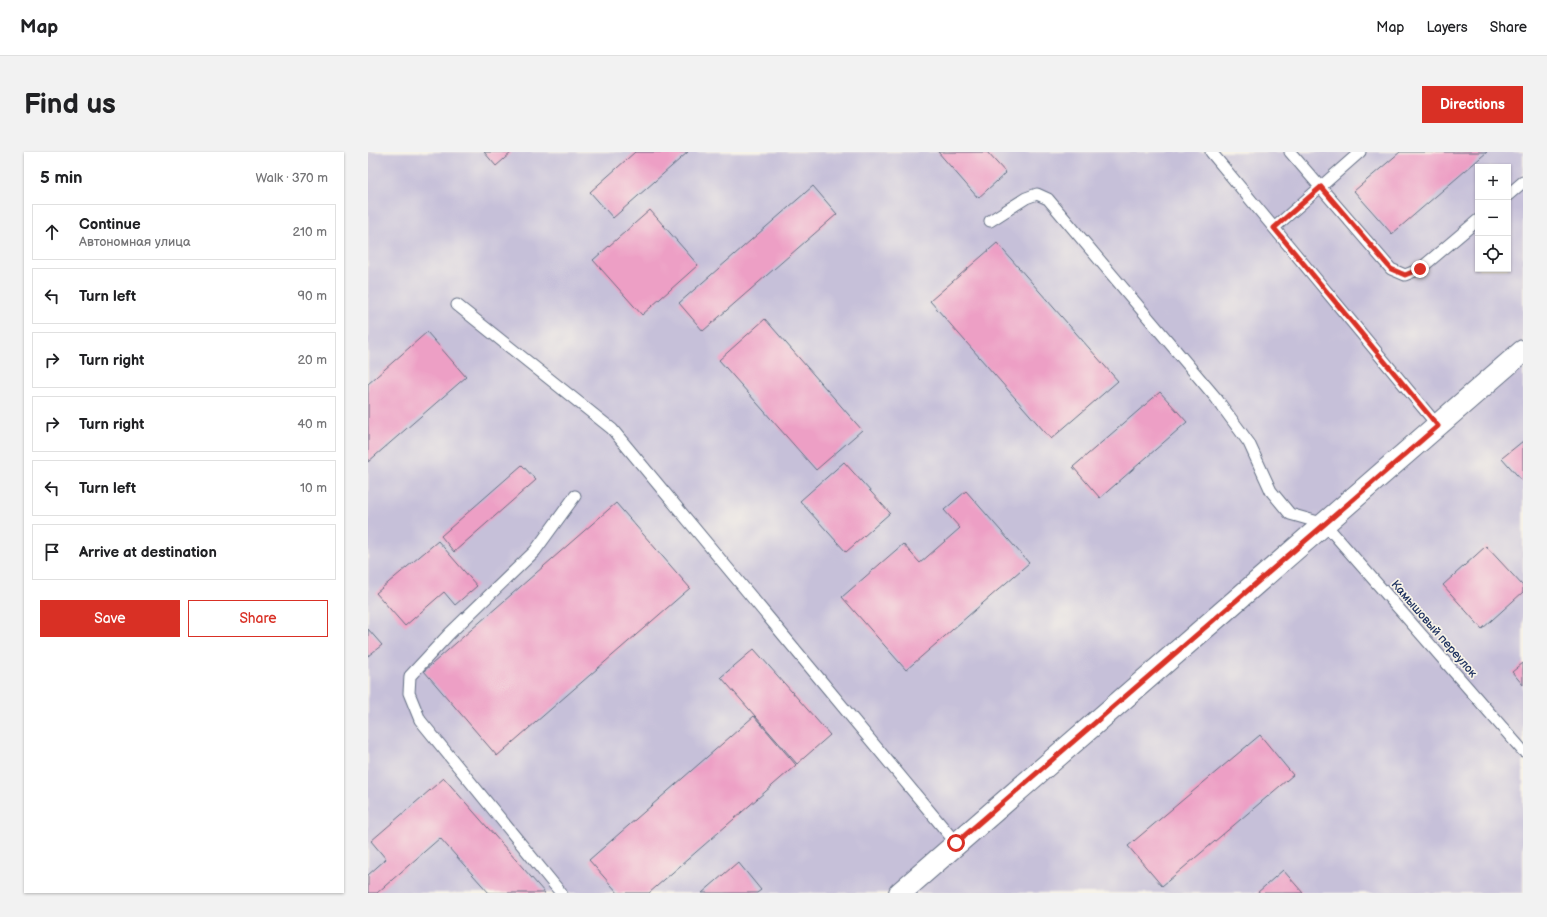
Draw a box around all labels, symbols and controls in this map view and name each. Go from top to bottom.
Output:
text: Map [20,16,58,39]
text: Map [1376,19,1404,36]
text: Layers [1426,19,1468,36]
text: Share [1490,19,1527,36]
button: Directions [1422,86,1523,123]
text: Find us [24,88,116,121]
map controls [1475,164,1511,272]
button: + [1475,164,1511,200]
text: 5 min [40,168,83,188]
text: Walk · 370 m [255,170,328,186]
button: − [1475,200,1511,236]
text: Continue [79,215,141,234]
icon: ahead [41,221,63,243]
text: 210 m [293,224,327,240]
text: Автономная улица [79,234,191,250]
button: locate [1475,236,1511,272]
route end [1411,260,1429,278]
icon: left [41,285,63,307]
text: Turn left [79,287,136,306]
text: 90 m [298,288,327,304]
icon: right [41,349,63,371]
text: Turn right [79,351,144,370]
text: 20 m [297,352,327,368]
icon: right [41,413,63,435]
text: Turn right [79,415,144,434]
text: 40 m [297,416,327,432]
icon: left [41,477,63,499]
text: Turn left [79,479,136,498]
text: 10 m [300,480,327,496]
icon: arrive [41,541,63,563]
text: Arrive at destination [79,543,217,562]
street label: Камышовый переулок [1388,577,1481,681]
button: Save [40,600,180,637]
button: Share [188,600,328,637]
route start [947,834,965,852]

